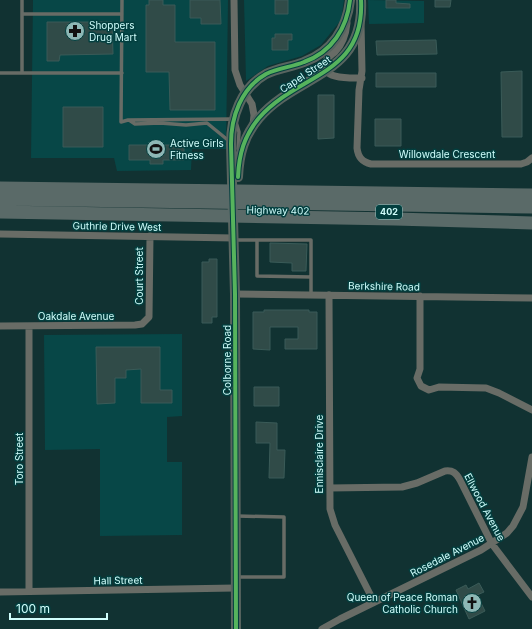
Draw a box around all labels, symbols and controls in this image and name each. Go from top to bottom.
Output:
place label: Shoppers Drug Mart [89,19,137,43]
pharmacy icon: Shoppers Drug Mart [64,20,86,42]
street label: Capel Street [277,53,333,95]
place label: Active Girls Fitness [170,137,224,161]
sports icon: Active Girls Fitness [145,138,167,160]
street label: Willowdale Crescent [399,148,496,160]
street label: Highway 402 [246,203,310,217]
road number: 402 [376,205,402,219]
street label: Guthrie Drive West [72,219,162,233]
street label: Court Street [133,247,145,305]
street label: Berkshire Road [348,279,420,293]
street label: Oakdale Avenue [38,310,114,322]
street label: Colborne Road [221,325,233,395]
street label: Ennisclaire Drive [313,414,325,493]
street label: Toro Street [13,432,25,485]
street label: Ellwood Avenue [462,471,508,543]
street label: Rosedale Avenue [408,531,486,579]
street label: Hall Street [93,574,143,586]
place label: Queen of Peace Roman Catholic Church [347,591,458,615]
church icon: Queen of Peace Roman Catholic Church [461,592,483,614]
scale bar [10,595,107,621]
text: 100 m [16,601,50,616]

